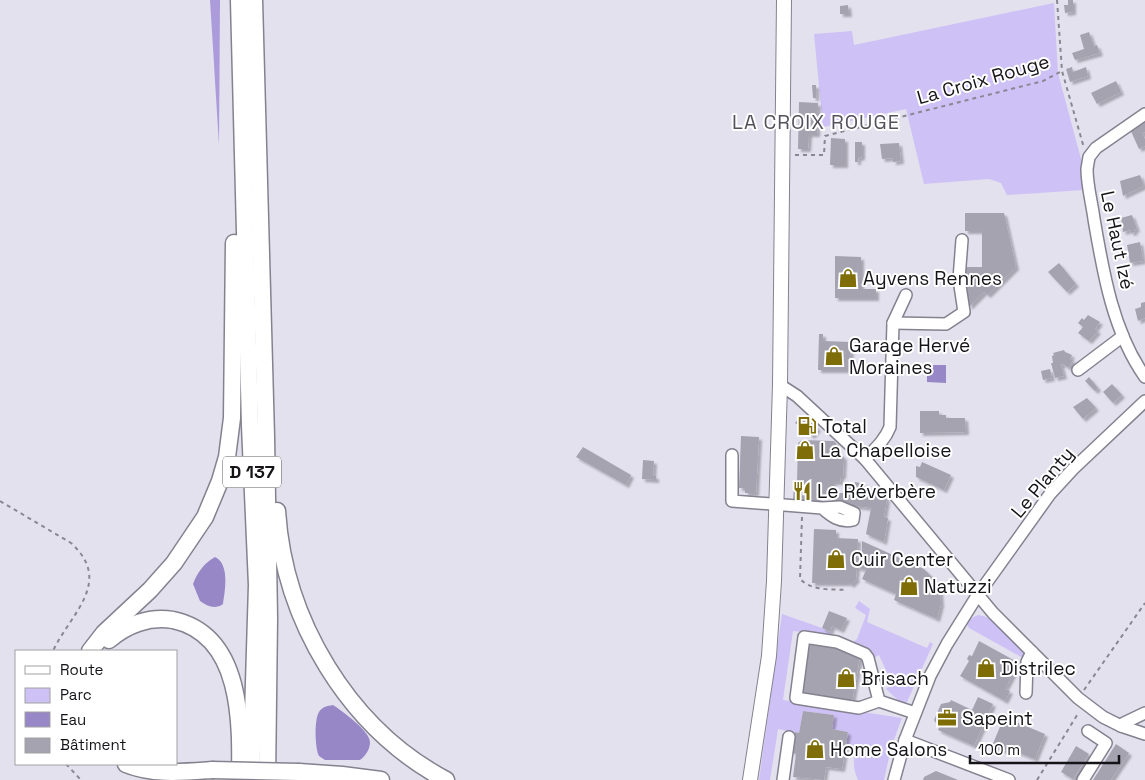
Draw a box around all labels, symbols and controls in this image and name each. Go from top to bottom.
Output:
street label: La Croix Rouge [914,49,1052,110]
district label: LA CROIX ROUGE [732,109,900,135]
street label: Le Haut Izé [1095,188,1140,292]
place label: Ayvens Rennes [863,266,1002,291]
shop icon: Ayvens Rennes [837,267,859,289]
place label: Garage Hervé Moraines [849,333,970,380]
shop icon: Garage Hervé Moraines [823,345,845,367]
place label: Total [822,414,867,439]
fuel station icon: Total [796,415,818,437]
place label: La Chapelloise [820,438,951,463]
shop icon: La Chapelloise [794,439,816,461]
street label: Le Planty [1005,442,1079,523]
road number: D 137 [223,457,281,488]
place label: Le Réverbère [817,479,936,504]
restaurant icon: Le Réverbère [791,480,813,502]
place label: Cuir Center [851,547,953,572]
shop icon: Cuir Center [825,548,847,570]
place label: Natuzzi [924,574,992,599]
shop icon: Natuzzi [898,575,920,597]
legend [15,650,178,765]
place label: Distrilec [1001,656,1076,681]
shop icon: Distrilec [975,657,997,679]
text: Route [60,660,104,679]
place label: Brisach [861,666,929,691]
shop icon: Brisach [835,667,857,689]
text: Parc [60,685,92,704]
place label: Sapeint [962,706,1033,731]
office icon: Sapeint [936,707,958,729]
text: Eau [60,710,86,729]
scale bar [970,732,1119,764]
text: Bâtiment [60,735,126,754]
place label: Home Salons [830,737,947,762]
shop icon: Home Salons [804,738,826,760]
text: 100 m [978,740,1020,759]

